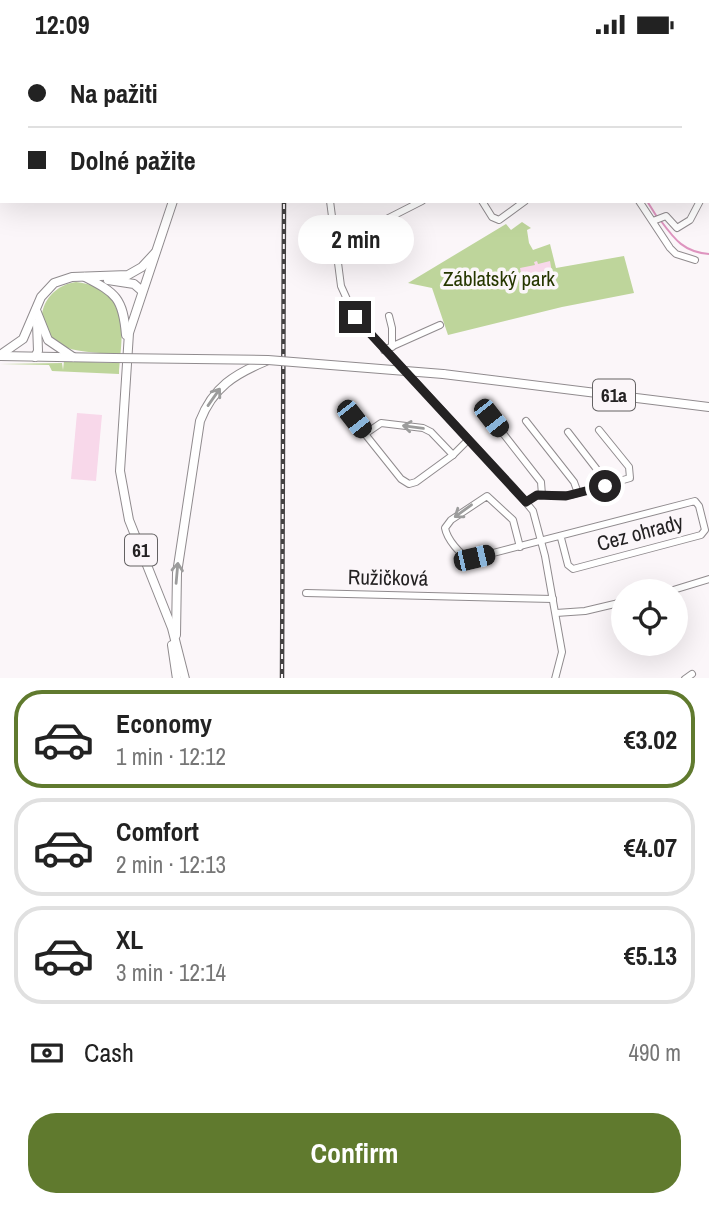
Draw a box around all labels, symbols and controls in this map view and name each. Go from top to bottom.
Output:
text: 12:09 [35,7,90,42]
text: Na pažiti [70,76,158,111]
text: Dolné pažite [70,143,196,178]
callout: 2 min [297,215,413,265]
text: 2 min [331,224,381,255]
park label: Záblatský park [443,264,555,293]
route end [339,301,371,333]
road number: 61a [593,379,635,411]
one-way arrow [206,388,221,406]
car [470,395,513,441]
car [333,396,376,442]
one-way arrow [402,420,425,433]
route start [589,470,621,502]
one-way arrow [454,504,473,518]
street label: Cez ohrady [594,507,687,558]
road number: 61 [125,535,157,565]
car [452,543,497,573]
one-way arrow [171,562,184,585]
street label: Ružičková [348,562,429,593]
map controls [611,579,688,656]
button: locate [611,579,688,656]
text: Economy [116,706,212,741]
icon: car [32,708,95,771]
text: €3.02 [624,722,677,757]
text: 1 min · 12:12 [116,741,226,772]
text: Comfort [116,814,199,849]
icon: car [32,816,95,879]
text: €4.07 [624,830,677,865]
text: 2 min · 12:13 [116,849,226,880]
text: XL [116,922,143,957]
icon: car [32,924,95,987]
text: €5.13 [624,938,677,973]
text: 3 min · 12:14 [116,957,226,988]
icon: cash [28,1034,66,1072]
text: Cash [84,1035,134,1070]
text: 490 m [629,1037,681,1068]
button: Confirm [28,1113,681,1193]

